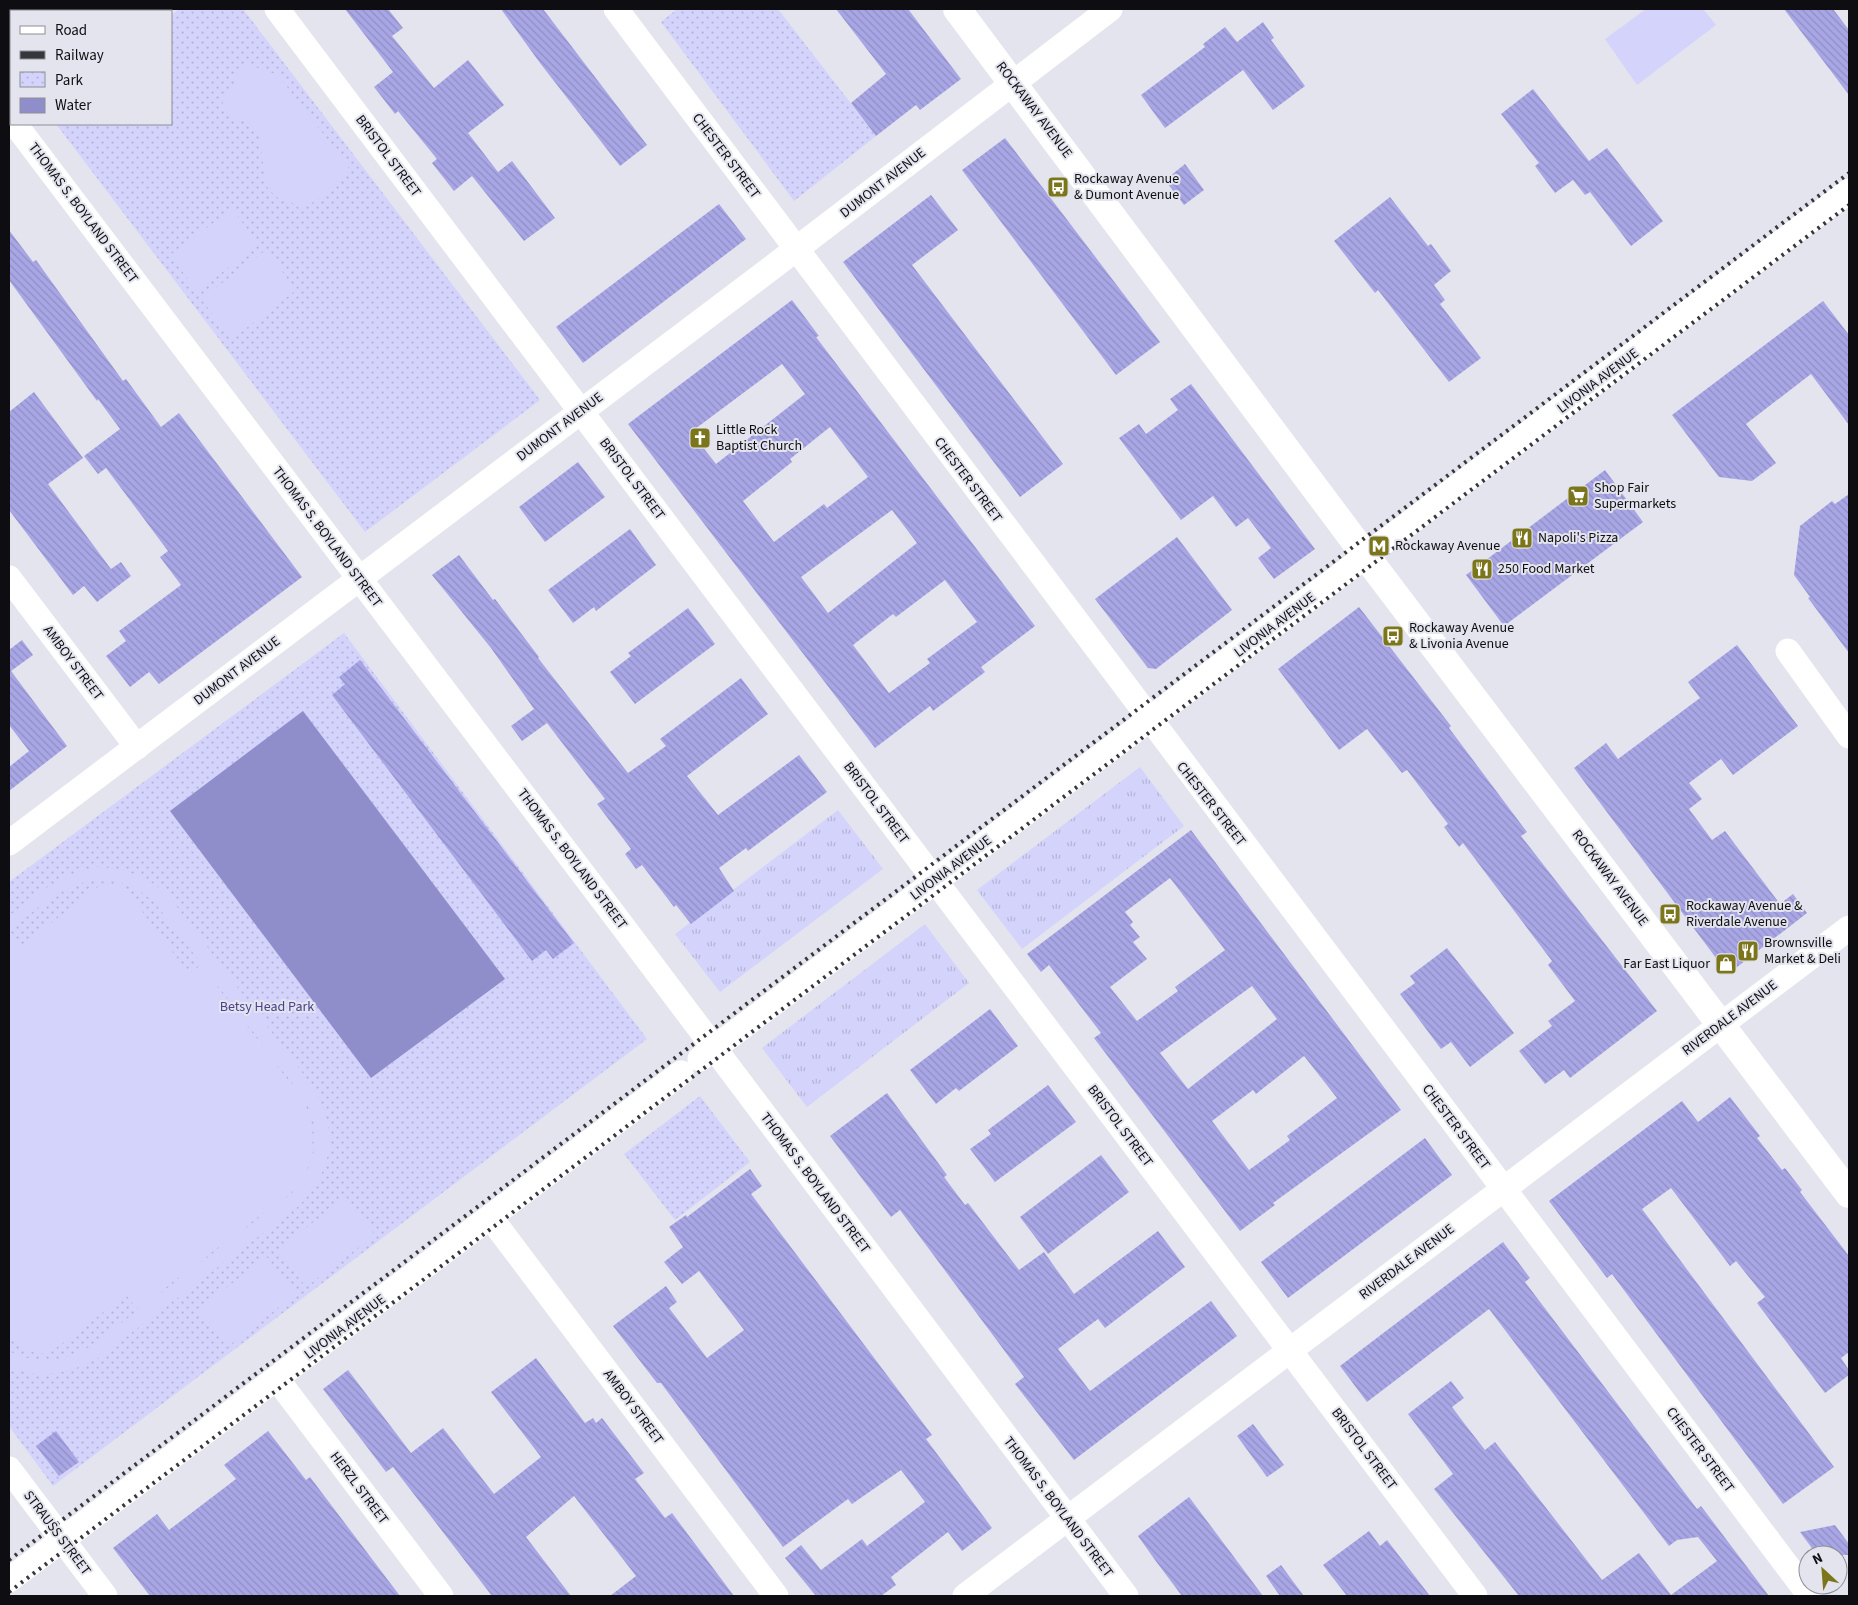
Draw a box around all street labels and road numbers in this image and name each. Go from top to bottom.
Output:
street label: ROCKAWAY AVENUE [991,58,1077,162]
street label: CHESTER STREET [687,109,765,203]
street label: BRISTOL STREET [351,111,426,202]
street label: THOMAS S. BOYLAND STREET [23,138,143,288]
street label: DUMONT AVENUE [836,143,930,223]
street label: LIVONIA AVENUE [1553,344,1643,418]
street label: DUMONT AVENUE [512,388,608,466]
street label: CHESTER STREET [929,433,1007,527]
street label: BRISTOL STREET [595,434,670,525]
street label: THOMAS S. BOYLAND STREET [267,462,387,612]
street label: LIVONIA AVENUE [1230,588,1320,662]
street label: AMBOY STREET [38,621,108,705]
street label: DUMONT AVENUE [189,632,285,710]
street label: BRISTOL STREET [839,758,914,849]
street label: CHESTER STREET [1172,758,1251,851]
street label: THOMAS S. BOYLAND STREET [512,784,632,934]
street label: ROCKAWAY AVENUE [1567,826,1653,930]
street label: LIVONIA AVENUE [906,831,996,905]
street label: RIVERDALE AVENUE [1678,975,1782,1061]
street label: CHESTER STREET [1417,1080,1495,1174]
street label: BRISTOL STREET [1083,1081,1158,1172]
street label: THOMAS S. BOYLAND STREET [755,1108,875,1258]
street label: RIVERDALE AVENUE [1355,1219,1459,1305]
street label: LIVONIA AVENUE [300,1290,390,1364]
street label: AMBOY STREET [598,1365,668,1449]
street label: CHESTER STREET [1661,1403,1739,1497]
street label: BRISTOL STREET [1327,1404,1402,1495]
street label: THOMAS S. BOYLAND STREET [998,1432,1118,1582]
street label: HERZL STREET [325,1447,393,1529]
street label: STRAUSS STREET [19,1486,96,1580]

